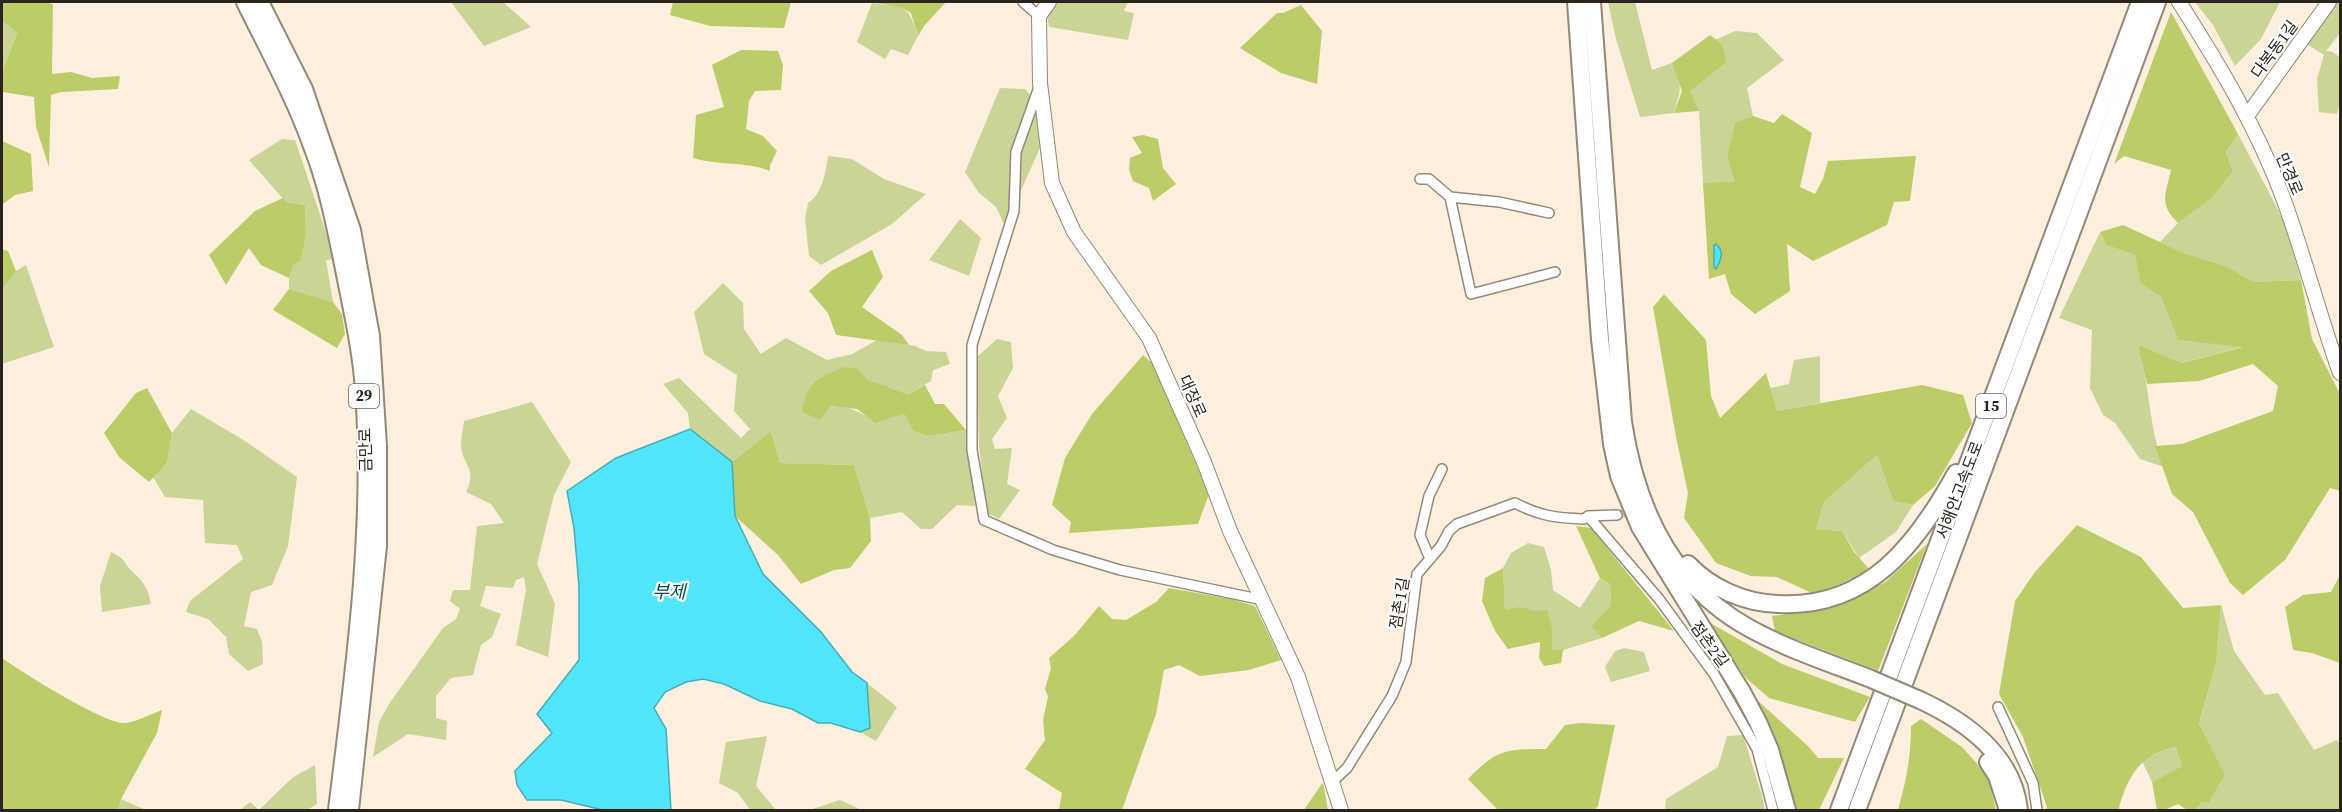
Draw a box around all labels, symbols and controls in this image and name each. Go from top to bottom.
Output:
street label: 다복동1길 [2245,15,2303,83]
street label: 만경로 [2271,149,2309,199]
street label: 대장로 [1174,371,1212,421]
road number: 29 [349,384,379,408]
road number: 15 [1976,394,2006,418]
street label: 금만로 [354,427,376,472]
street label: 서해안고속도로 [1930,438,1988,542]
street label: 점촌1길 [1384,576,1414,630]
water label: 부제 [652,579,688,604]
street label: 점촌2길 [1686,616,1734,672]

